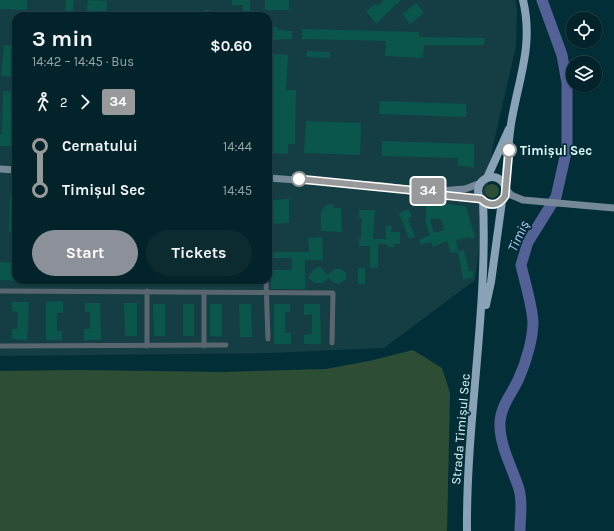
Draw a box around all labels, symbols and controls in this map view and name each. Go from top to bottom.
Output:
map controls [566,12,602,92]
button: locate [566,12,602,48]
text: 3 min [32,26,93,52]
text: $0.60 [210,37,252,55]
text: 14:42 – 14:45 · Bus [32,54,134,69]
button: layers [566,56,602,92]
icon: walk [32,91,54,113]
icon: forward [74,91,96,113]
text: 34 [110,93,127,110]
text: 2 [60,95,68,110]
text: Cernatului [62,137,138,155]
text: 14:44 [223,139,252,154]
marker: Timișul Sec [501,142,517,158]
place label: Timișul Sec [520,143,592,159]
unlabelled marker [291,171,307,187]
line badge: 34 [410,178,446,204]
text: Timișul Sec [62,181,145,199]
text: 34 [419,182,437,199]
text: 14:45 [223,183,252,198]
water label: Timiș [504,218,533,254]
button: Start [32,230,138,276]
button: Tickets [146,230,252,276]
street label: Strada Timișul Sec [448,373,473,485]

